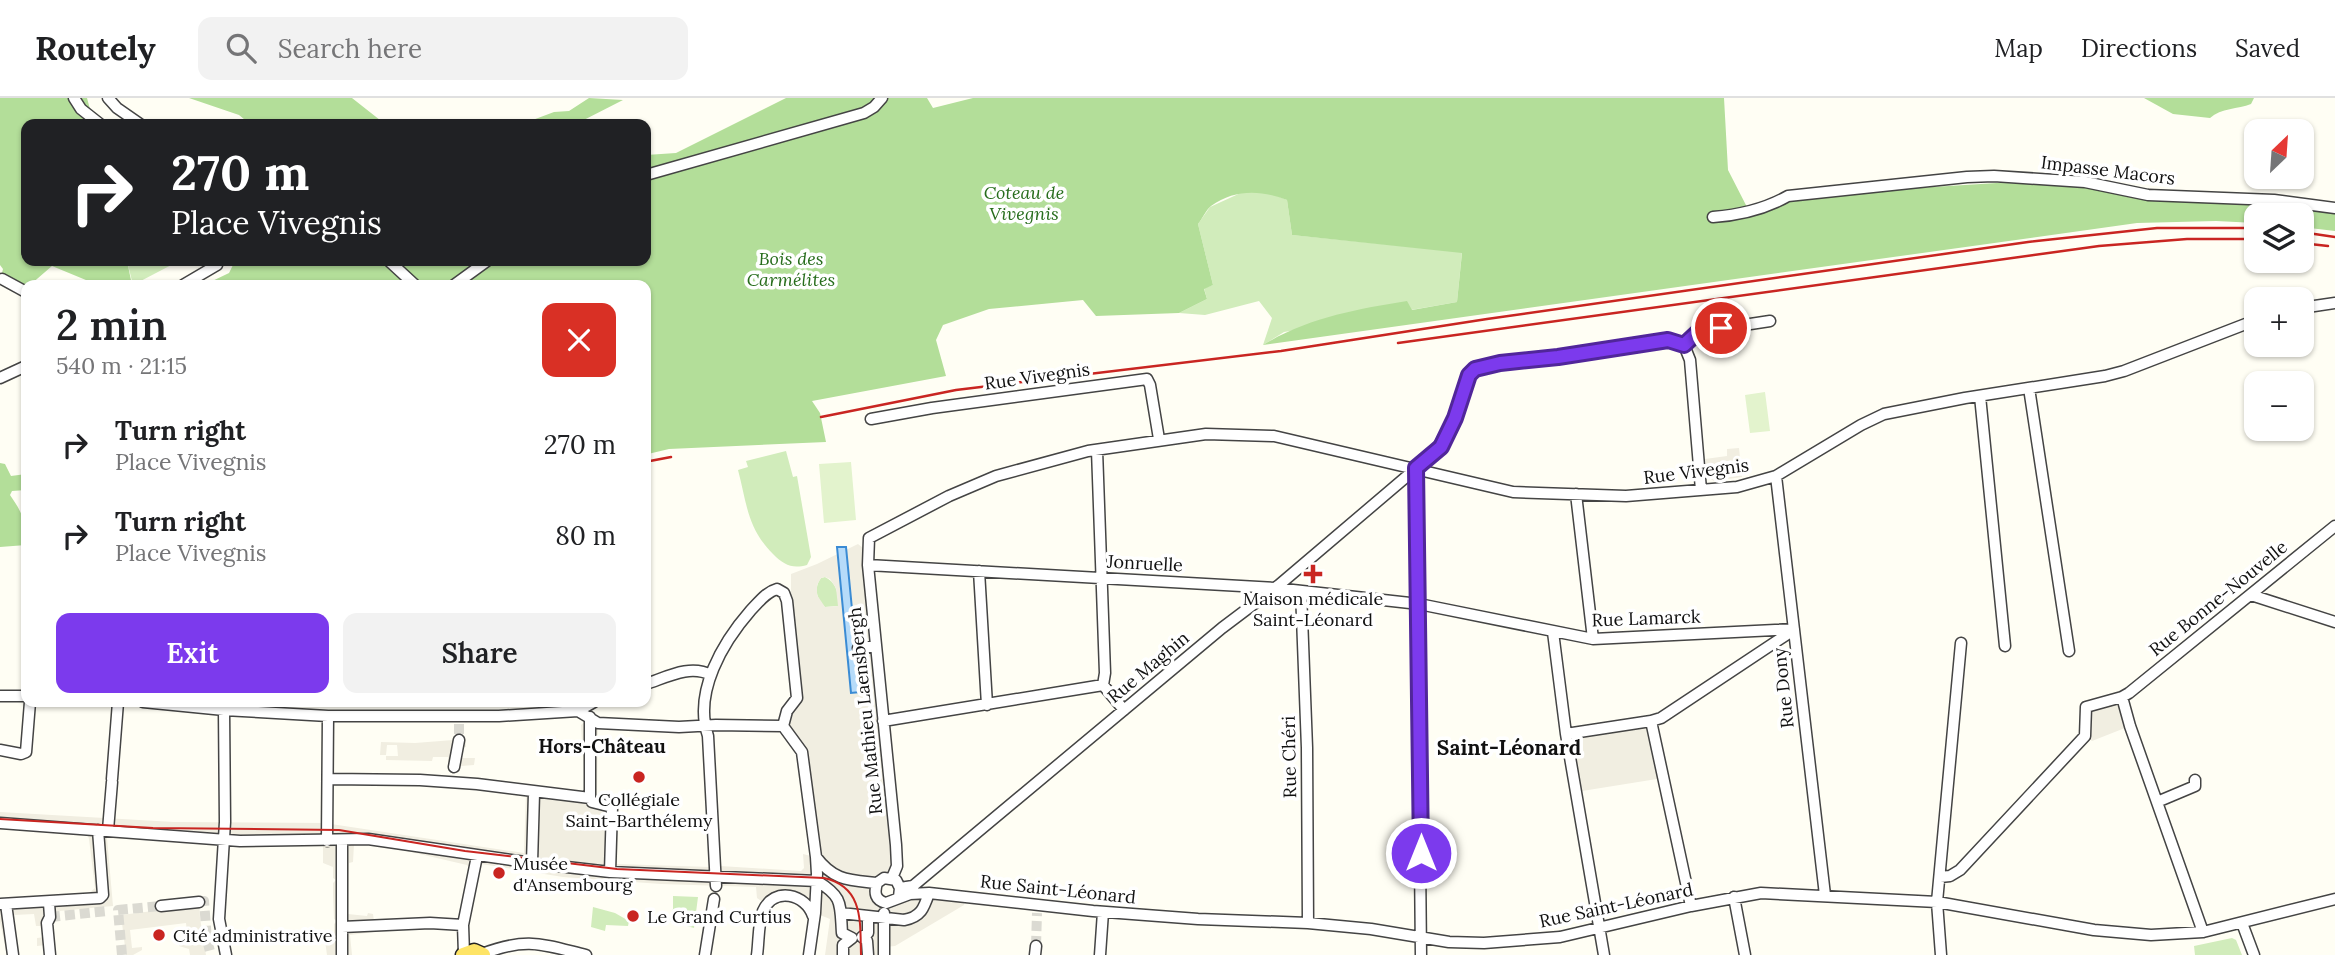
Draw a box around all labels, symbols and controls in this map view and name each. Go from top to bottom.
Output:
search box [198,17,688,80]
text: Routely [35,27,156,69]
icon: search [222,29,260,67]
text: Search here [278,32,422,65]
text: Map [1994,33,2043,64]
text: Directions [2081,33,2197,64]
text: Saved [2235,33,2300,64]
north arrow [2244,119,2314,189]
map controls [2244,119,2314,441]
text: 270 m [171,141,309,203]
icon: right [56,147,147,238]
street label: Impasse Macors [2040,150,2176,190]
park label: Coteau de Vivegnis [984,181,1064,225]
text: Place Vivegnis [171,202,382,243]
button: layers [2244,203,2314,273]
park label: Bois des Carmélites [747,247,835,291]
button: + [2244,287,2314,357]
text: 2 min [56,298,167,352]
pin [1691,298,1751,358]
button: close [542,303,616,377]
icon: arrive [1702,309,1740,347]
text: 540 m · 21:15 [56,351,187,380]
street label: Rue Vivegnis [983,357,1091,395]
button: − [2244,371,2314,441]
text: Turn right [115,414,246,447]
icon: right [56,426,94,464]
text: 270 m [544,428,616,461]
text: Place Vivegnis [115,447,266,476]
street label: Rue Vivegnis [1642,453,1750,489]
text: Turn right [115,505,246,538]
icon: right [56,517,94,555]
text: 80 m [555,519,616,552]
street label: Rue Bonne-Nouvelle [2144,535,2292,661]
text: Place Vivegnis [115,538,266,567]
street label: Jonruelle [1105,549,1184,576]
marker: Maison médicale Saint-Léonard [1303,564,1323,584]
place label: Maison médicale Saint-Léonard [1243,587,1383,631]
street label: Rue Lamarck [1591,605,1701,631]
street label: Rue Mathieu Laensbergh [843,606,887,816]
button: Exit [56,613,329,693]
button: Share [343,613,616,693]
street label: Rue Maghin [1102,626,1194,708]
street label: Rue Dony [1767,646,1799,729]
street label: Rue Chéri [1277,716,1301,798]
district label: Hors-Château [538,734,666,758]
district label: Saint-Léonard [1437,734,1581,761]
marker: Collégiale Saint-Barthélemy [631,769,647,785]
place label: Collégiale Saint-Barthélemy [566,788,713,832]
position arrow [1384,816,1458,890]
place label: Musée d'Ansembourg [513,852,633,896]
marker: Musée d'Ansembourg [491,865,507,881]
street label: Rue Saint-Léonard [979,869,1137,909]
street label: Rue Saint-Léonard [1537,877,1695,933]
place label: Le Grand Curtius [647,905,791,928]
marker: Le Grand Curtius [625,908,641,924]
place label: Cité administrative [173,924,333,947]
marker: Cité administrative [151,927,167,943]

